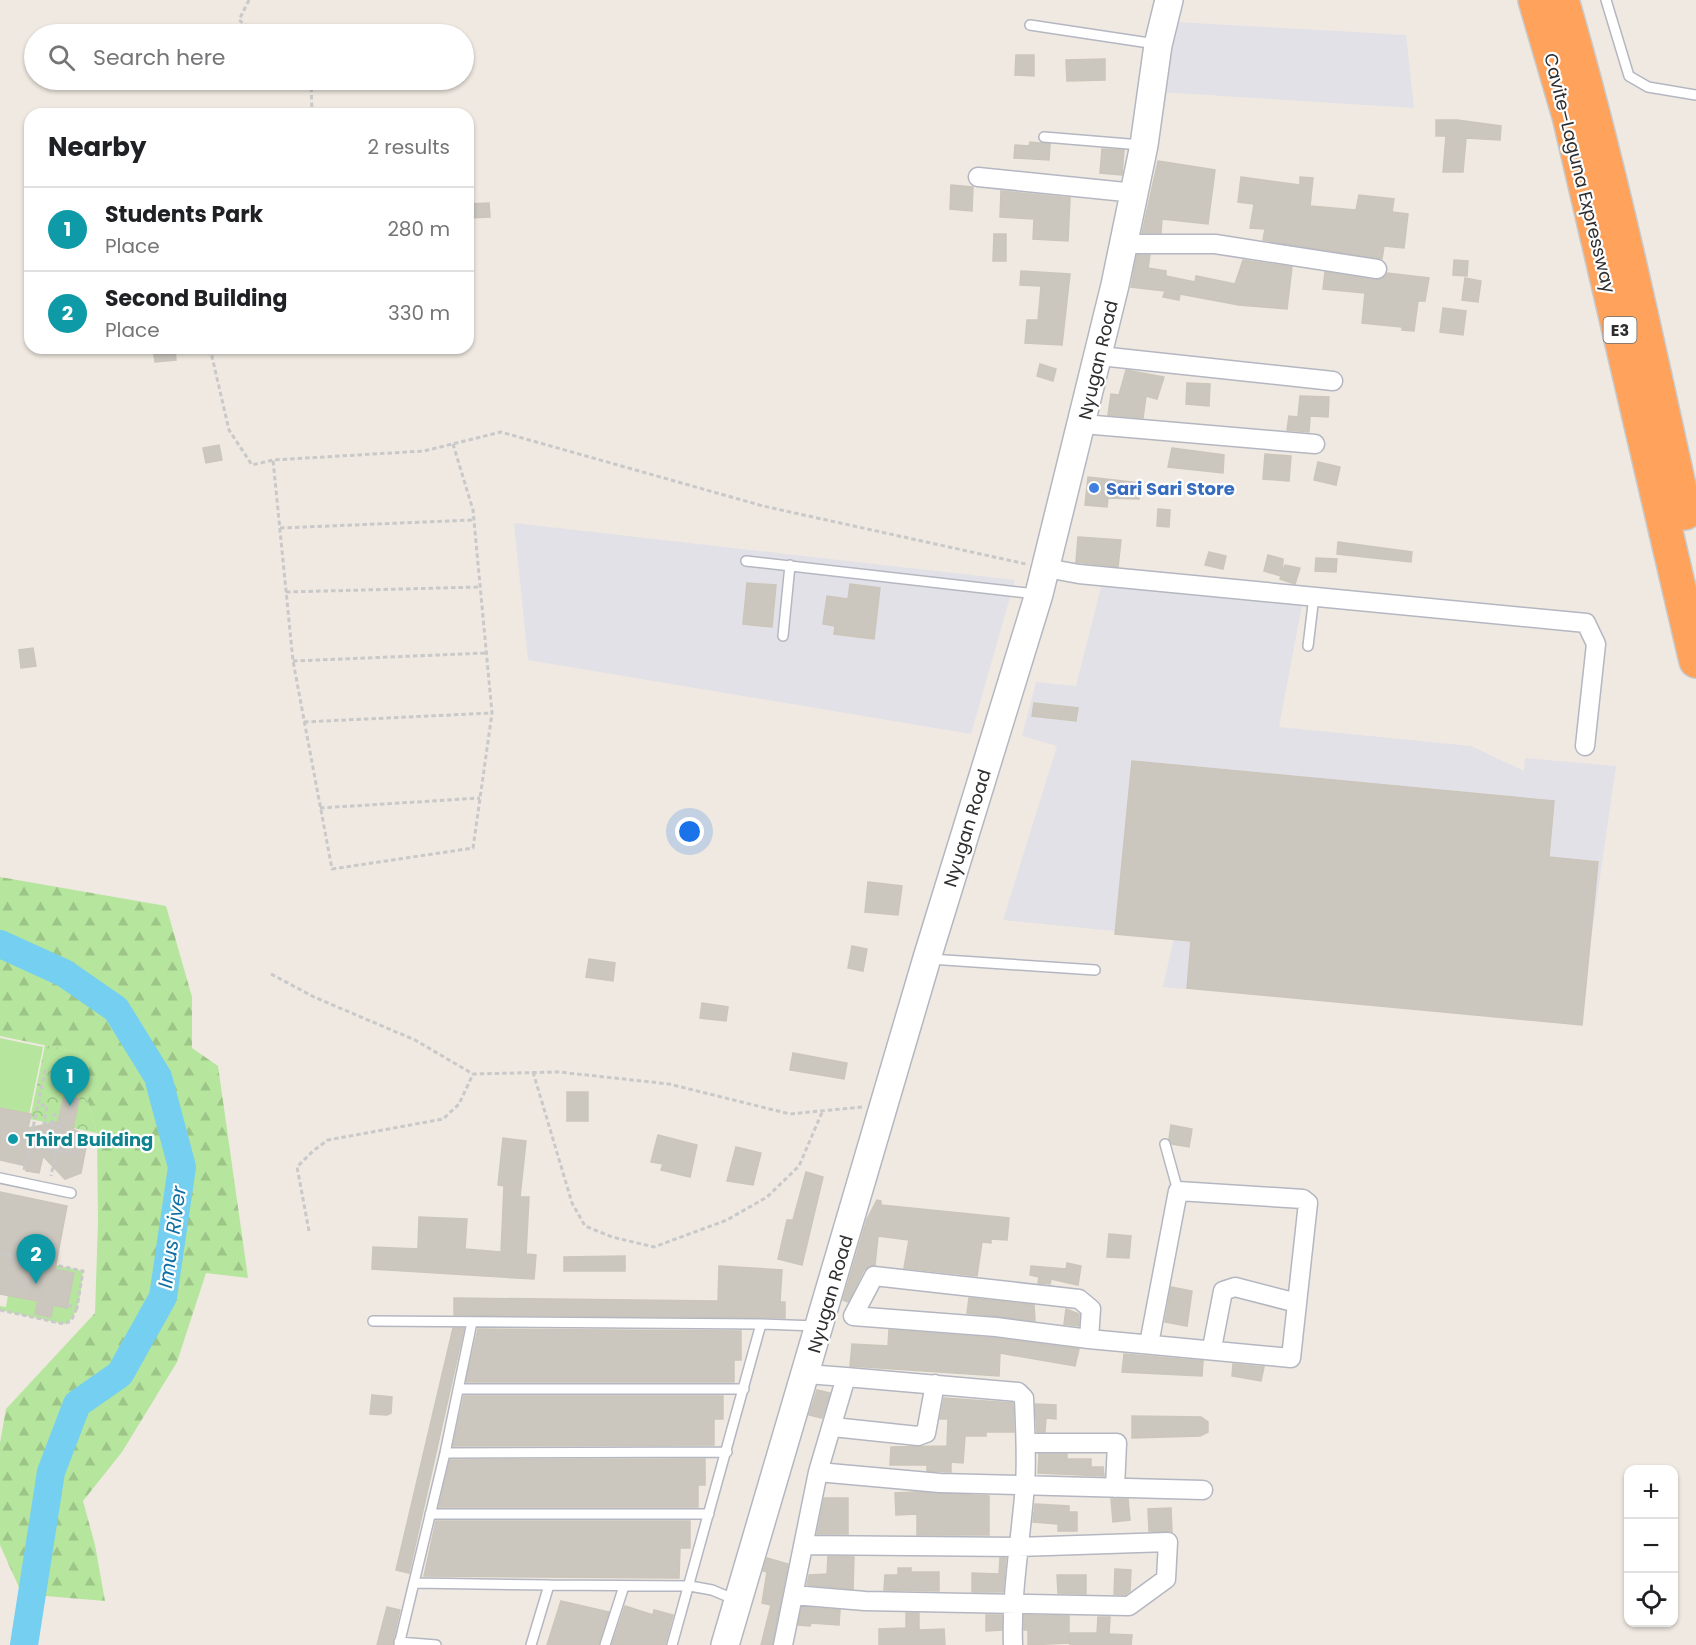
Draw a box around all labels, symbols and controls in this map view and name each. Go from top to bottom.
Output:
search box [24,24,474,90]
icon: search [45,41,78,74]
text: Search here [93,42,226,73]
street label: Cavite–Laguna Expressway [1538,50,1622,296]
text: Nearby [48,129,146,165]
text: 2 results [367,133,450,161]
text: Students Park [105,199,263,230]
text: 1 [64,215,71,243]
text: 280 m [387,215,450,243]
text: Place [105,232,160,260]
text: Second Building [105,283,287,314]
street label: Nyugan Road [1072,298,1124,422]
text: 2 [62,299,73,327]
text: 330 m [388,299,450,327]
text: Place [105,316,160,344]
road number: E3 [1604,317,1636,343]
place label: Sari Sari Store [1106,476,1235,501]
marker: Sari Sari Store [1087,481,1101,495]
street label: Nyugan Road [937,766,997,890]
your location [675,817,704,846]
pin: 1 [50,1056,90,1106]
place label: Third Building [25,1127,153,1152]
marker: Third Building [6,1132,20,1146]
water label: Imus River [151,1184,193,1290]
street label: Nyugan Road [801,1232,859,1356]
pin: 2 [16,1234,56,1284]
map controls [1624,1465,1678,1627]
button: + [1624,1465,1678,1519]
button: − [1624,1519,1678,1573]
button: locate [1624,1573,1678,1627]

